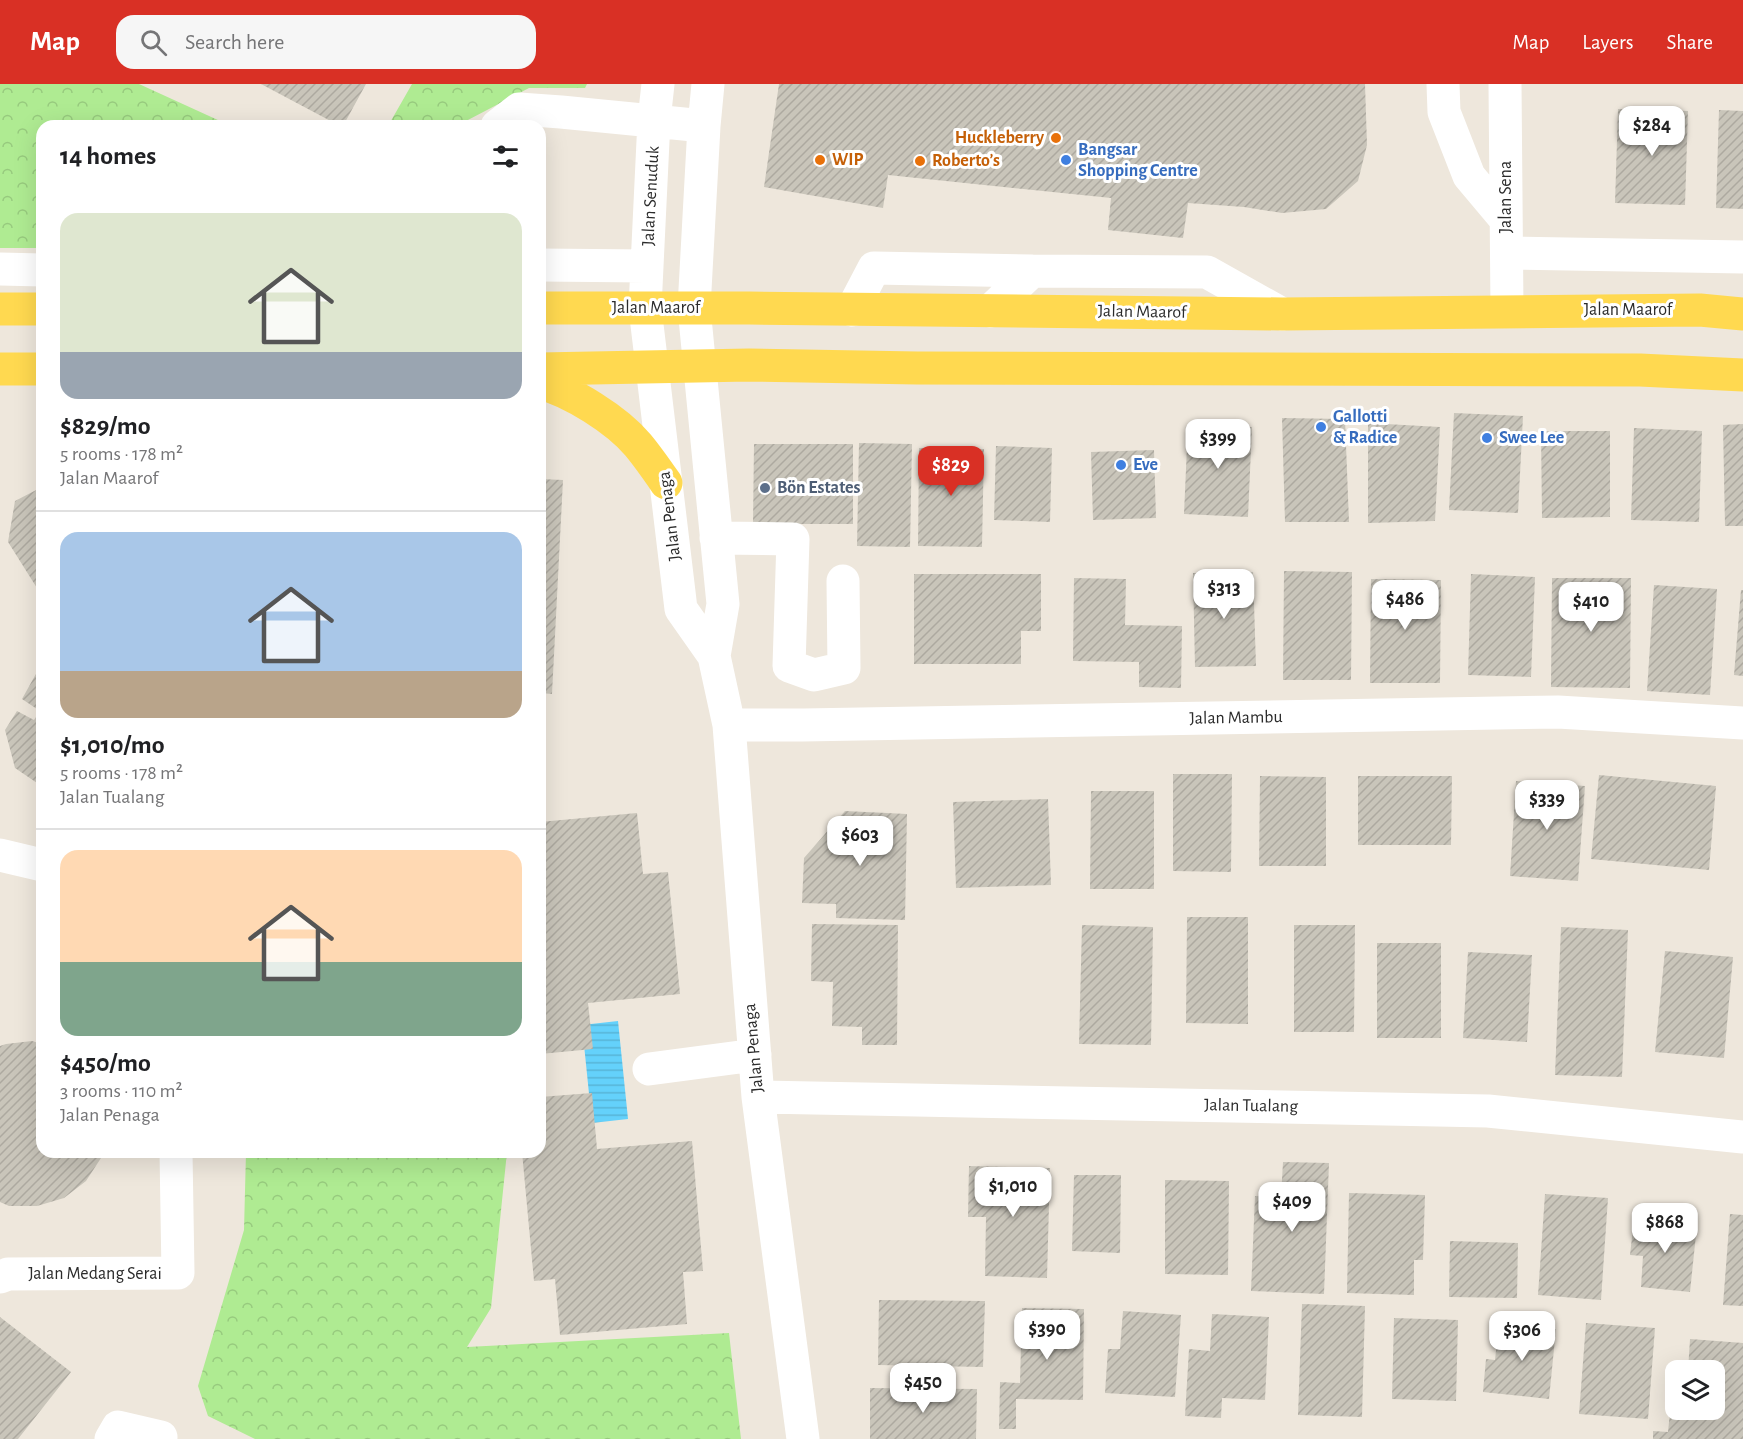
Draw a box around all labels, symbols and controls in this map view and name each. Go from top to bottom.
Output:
search box [116,15,536,69]
icon: search [137,26,170,59]
text: Map [30,28,80,56]
text: Search here [185,31,284,53]
text: Map [1513,32,1549,53]
text: Layers [1582,32,1633,53]
text: Share [1666,32,1713,53]
pin: $284 [1616,106,1688,157]
text: $284 [1633,115,1671,135]
place label: Huckleberry [955,129,1045,147]
marker: Huckleberry [1049,131,1063,145]
icon: filters [489,140,522,173]
place label: Bangsar Shopping Centre [1078,141,1198,180]
text: 14 homes [60,143,156,169]
street label: Jalan Senuduk [639,145,663,246]
place label: WIP [832,151,863,169]
place label: Roberto’s [932,152,1000,170]
marker: WIP [813,153,827,167]
marker: Bangsar Shopping Centre [1059,153,1073,167]
marker: Roberto’s [913,154,927,168]
street label: Jalan Sena [1497,161,1515,233]
icon: home [237,252,345,360]
street label: Jalan Maarof [612,299,702,317]
street label: Jalan Maarof [1584,301,1674,319]
street label: Jalan Maarof [1098,302,1188,322]
place label: Gallotti & Radice [1333,408,1397,447]
text: $829/mo [60,413,151,439]
pin: $399 [1182,419,1254,470]
marker: Gallotti & Radice [1314,420,1328,434]
text: $399 [1200,428,1236,448]
place label: Swee Lee [1499,429,1564,447]
marker: Swee Lee [1480,431,1494,445]
text: 5 rooms · 178 m² [60,444,183,464]
pin: $829 [915,446,987,497]
text: $829 [932,455,970,475]
place label: Eve [1133,456,1158,474]
marker: Eve [1114,458,1128,472]
text: Jalan Maarof [60,468,158,488]
street label: Jalan Penaga [656,470,684,562]
place label: Bön Estates [777,479,861,497]
marker: Bön Estates [758,481,772,495]
pin: $313 [1188,569,1260,620]
icon: home [237,571,345,679]
text: $313 [1207,578,1241,598]
pin: $486 [1369,580,1441,631]
pin: $410 [1555,582,1627,633]
text: $486 [1386,589,1424,609]
text: $410 [1573,591,1609,611]
street label: Jalan Mambu [1189,708,1283,728]
text: $1,010/mo [60,732,165,758]
text: 5 rooms · 178 m² [60,763,183,783]
pin: $339 [1511,780,1583,831]
text: Jalan Tualang [60,787,164,807]
text: $339 [1529,789,1565,809]
pin: $603 [824,816,896,867]
text: $603 [841,825,879,845]
icon: home [237,889,345,997]
street label: Jalan Penaga [741,1003,767,1093]
text: $450/mo [60,1050,151,1076]
text: 3 rooms · 110 m² [60,1081,183,1101]
street label: Jalan Tualang [1204,1096,1298,1116]
text: Jalan Penaga [60,1105,160,1125]
pin: $1,010 [964,1167,1062,1218]
text: $1,010 [989,1176,1037,1196]
pin: $409 [1256,1182,1328,1233]
text: $409 [1272,1191,1312,1211]
pin: $868 [1629,1203,1701,1254]
text: $868 [1646,1212,1684,1232]
street label: Jalan Medang Serai [28,1265,162,1283]
pin: $390 [1011,1310,1083,1361]
pin: $306 [1486,1311,1558,1362]
text: $390 [1028,1319,1066,1339]
text: $306 [1503,1320,1541,1340]
map controls [1665,1360,1725,1420]
button: layers [1665,1360,1725,1420]
pin: $450 [887,1363,959,1414]
text: $450 [904,1372,942,1392]

